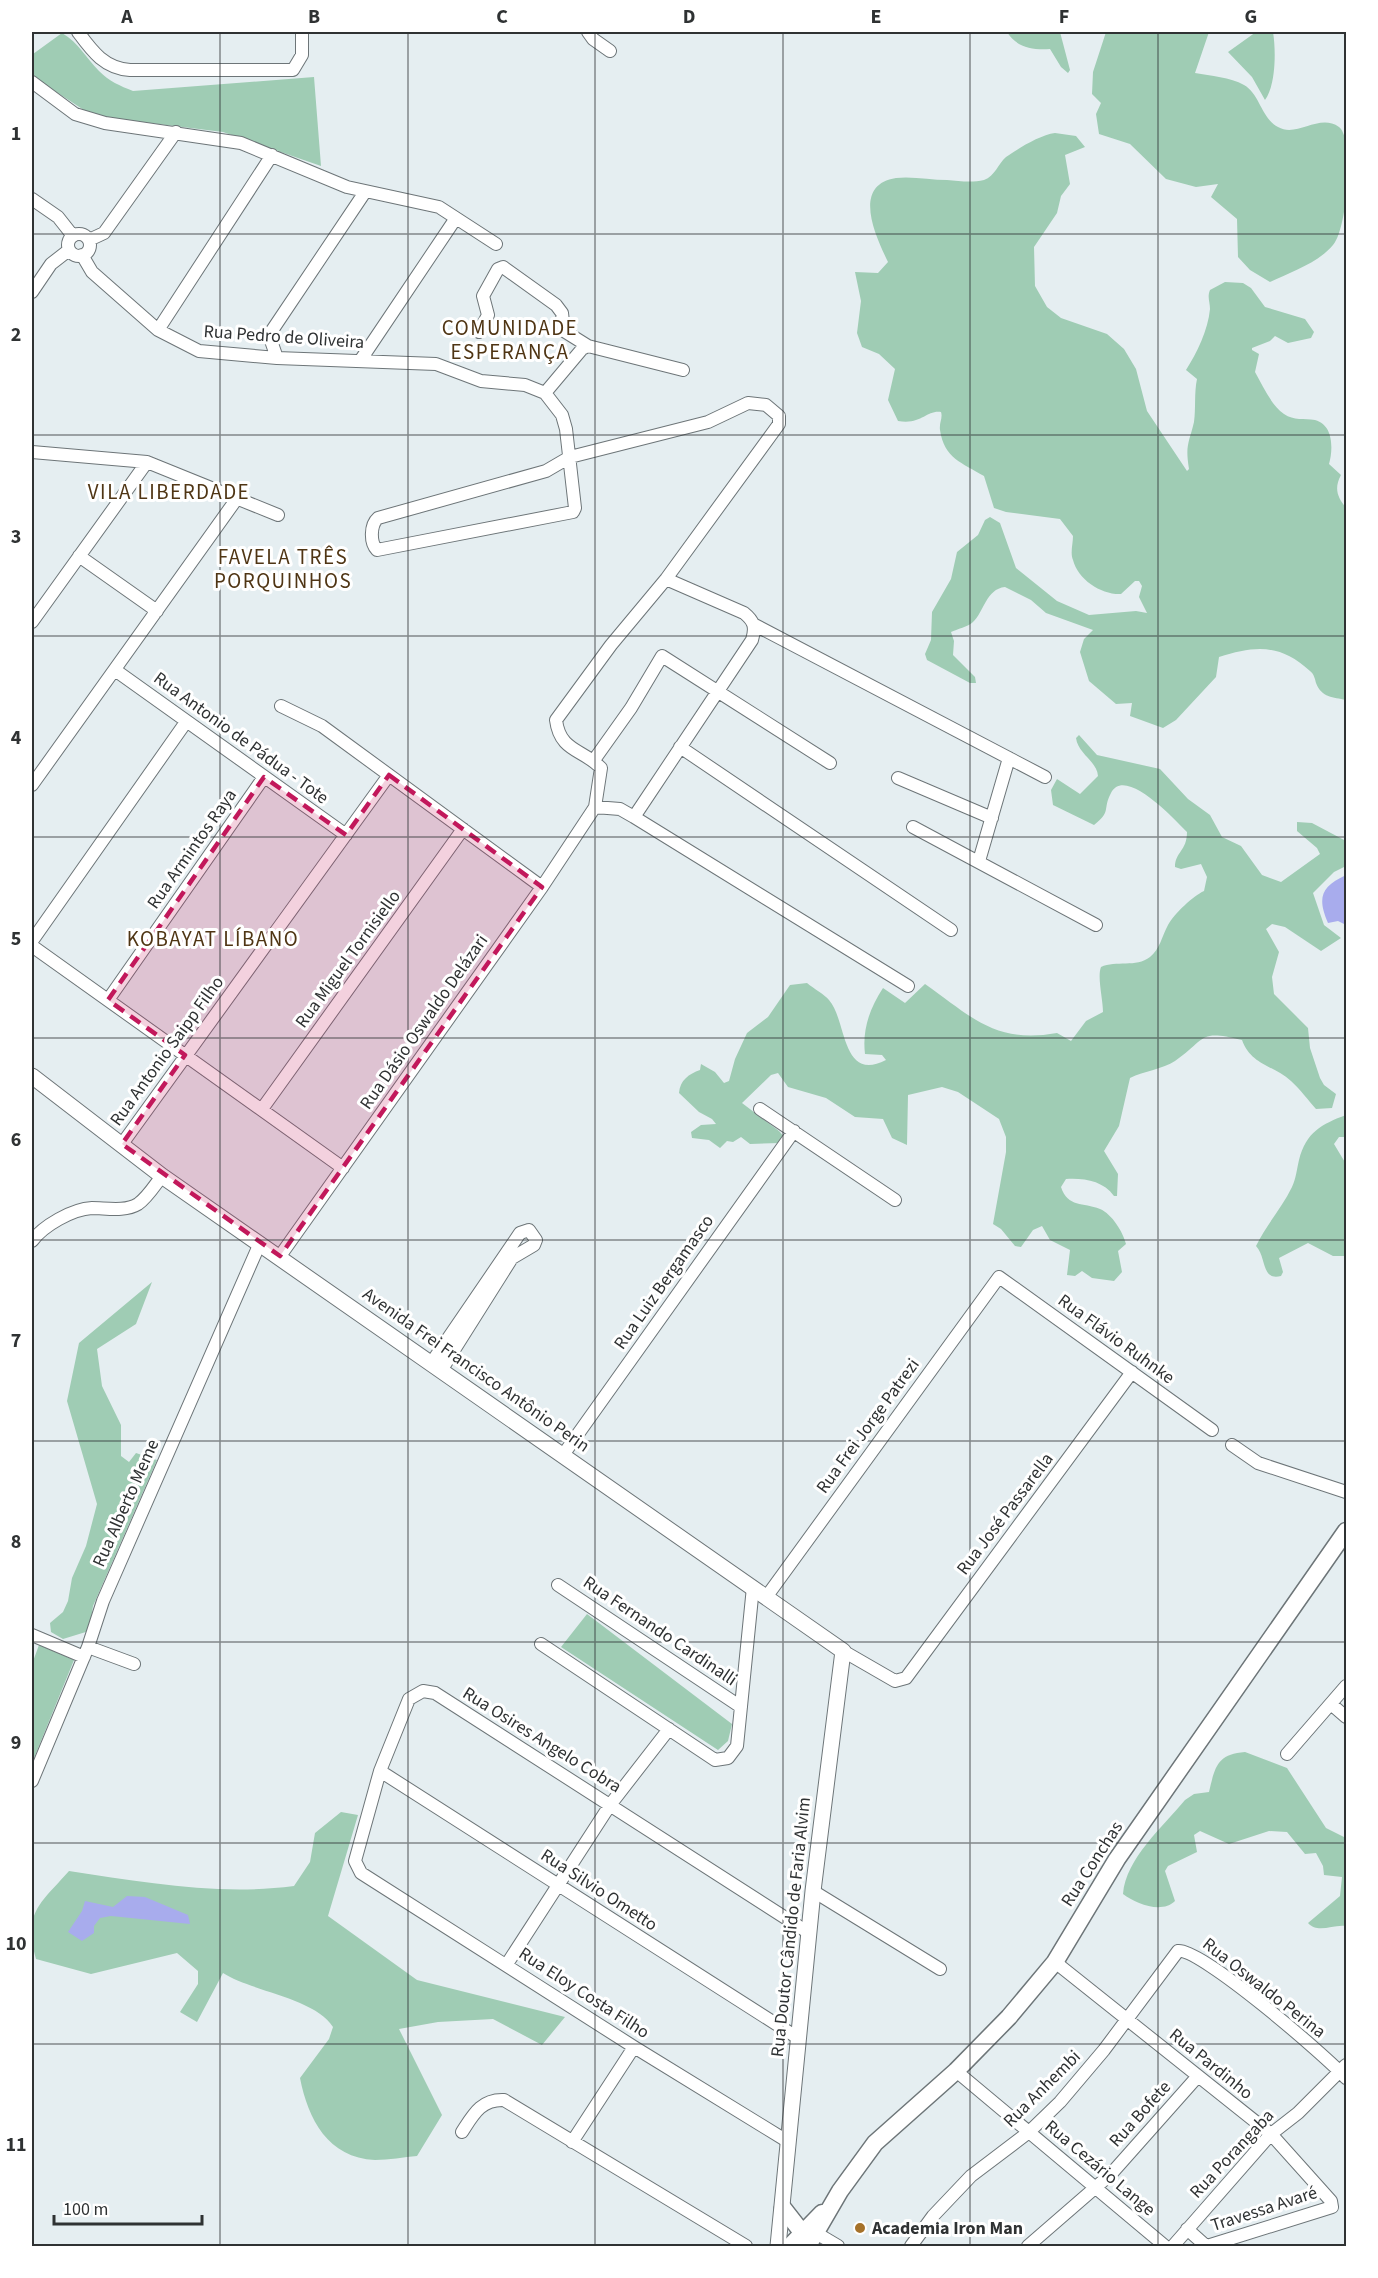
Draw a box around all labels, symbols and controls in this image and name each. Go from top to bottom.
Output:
text: A [120,3,133,31]
text: B [308,3,320,31]
text: C [496,3,508,31]
text: D [683,3,695,31]
text: E [871,3,881,31]
text: F [1059,3,1069,31]
text: G [1245,3,1257,31]
text: 1 [11,120,21,148]
district label: COMUNIDADE ESPERANÇA [442,313,578,367]
street label: Rua Pedro de Oliveira [203,319,365,355]
text: 2 [11,321,21,349]
district label: VILA LIBERDADE [88,477,250,507]
text: 3 [11,523,21,551]
district label: FAVELA TRÊS PORQUINHOS [214,542,352,596]
street label: Rua Antonio de Pádua - Tote [148,666,334,810]
text: 4 [11,724,22,752]
street label: Rua Armintos Raya [141,784,243,914]
street label: Rua Miguel Tornisiello [289,885,407,1033]
district label: KOBAYAT LÍBANO [127,924,299,954]
text: 5 [11,925,21,953]
street label: Rua Dásio Oswaldo Delázari [354,930,494,1114]
street label: Rua Antonio Saipp Filho [104,971,230,1131]
text: 6 [11,1126,21,1154]
street label: Rua Luiz Bergamasco [608,1210,720,1354]
street label: Avenida Frei Francisco Antônio Perin [357,1282,595,1458]
street label: Rua Flávio Ruhnke [1053,1288,1179,1390]
text: 7 [11,1327,21,1355]
street label: Rua Frei Jorge Patrezi [810,1353,926,1499]
street label: Rua Alberto Meme [87,1435,165,1571]
street label: Rua José Passarella [951,1448,1059,1580]
text: 8 [11,1528,21,1556]
street label: Rua Fernando Cardinalli [578,1570,742,1692]
street label: Rua Osires Angelo Cobra [458,1681,626,1799]
text: 9 [11,1729,21,1757]
street label: Rua Doutor Cândido de Faria Alvim [765,1796,817,2058]
street label: Rua Conchas [1055,1816,1129,1912]
street label: Rua Silvio Ometto [536,1843,662,1937]
text: 10 [5,1930,27,1958]
street label: Rua Oswaldo Perina [1197,1932,1331,2044]
street label: Rua Eloy Costa Filho [514,1941,654,2045]
street label: Rua Pardinho [1164,2022,1258,2106]
street label: Rua Anhembi [998,2045,1086,2133]
street label: Rua Bofete [1103,2075,1177,2153]
street label: Rua Porangaba [1184,2104,1280,2204]
street label: Rua Cezário Lange [1039,2114,1161,2222]
text: 11 [5,2131,27,2159]
street label: Travessa Avaré [1208,2180,1320,2238]
scale bar [54,2188,202,2226]
text: 100 m [63,2197,108,2222]
place label: Academia Iron Man [871,2216,1023,2241]
marker: Academia Iron Man [853,2221,867,2235]

